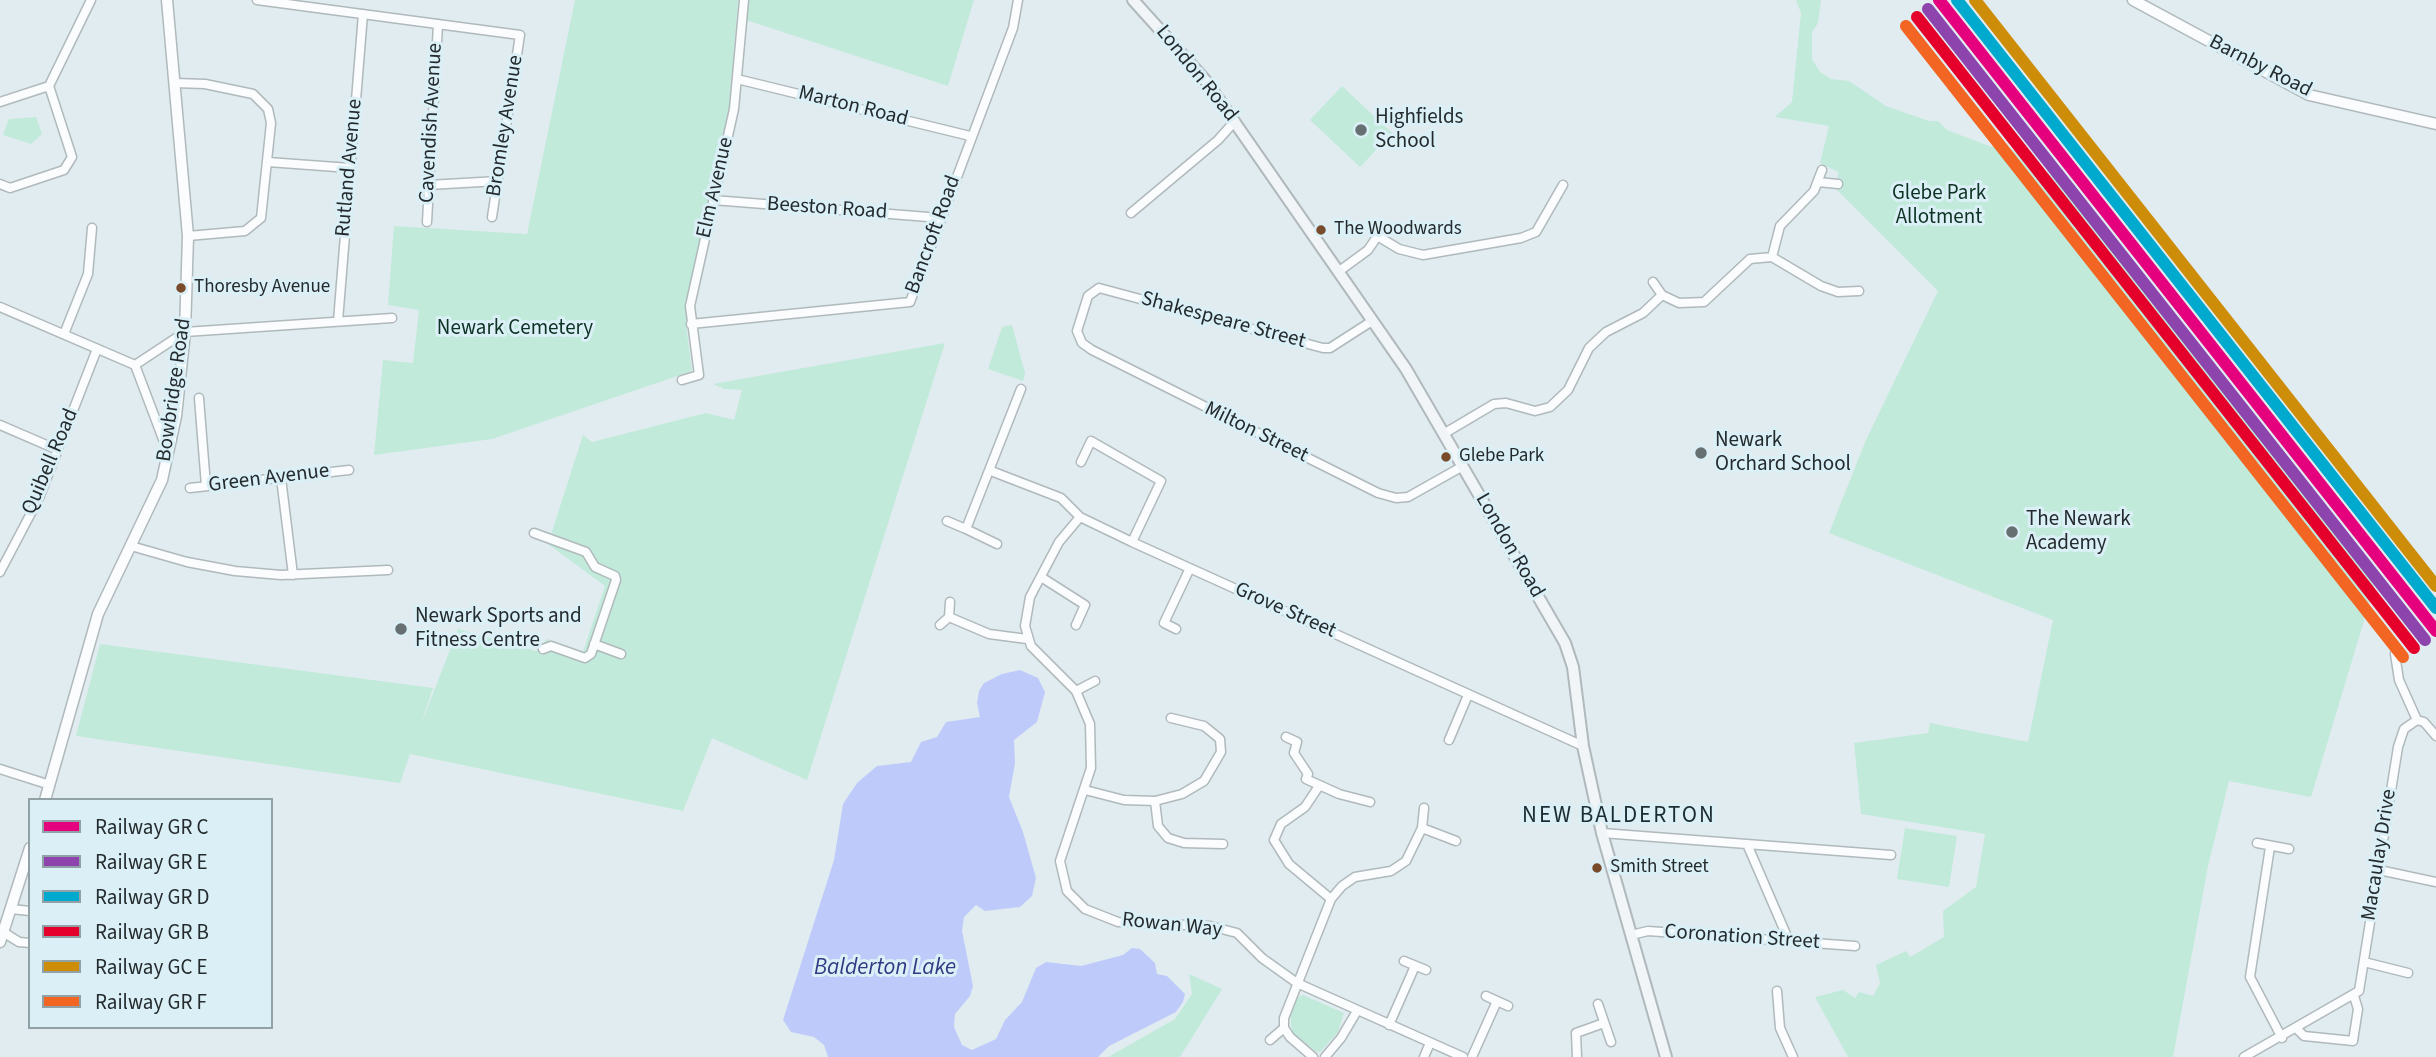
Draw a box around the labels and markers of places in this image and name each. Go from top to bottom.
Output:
place label: Highfields School [1375,105,1463,155]
marker: Highfields School [1353,122,1369,138]
place label: The Woodwards [1334,219,1462,241]
marker: The Woodwards [1314,223,1328,237]
place label: Thoresby Avenue [194,277,330,299]
marker: Thoresby Avenue [174,281,188,295]
place label: Newark Orchard School [1715,428,1851,478]
marker: Newark Orchard School [1693,445,1709,461]
place label: Glebe Park [1459,446,1544,468]
marker: Glebe Park [1439,450,1453,464]
place label: The Newark Academy [2026,507,2131,557]
marker: The Newark Academy [2004,524,2020,540]
place label: Newark Sports and Fitness Centre [415,604,582,654]
marker: Newark Sports and Fitness Centre [393,621,409,637]
place label: Smith Street [1610,857,1709,879]
marker: Smith Street [1590,861,1604,875]

